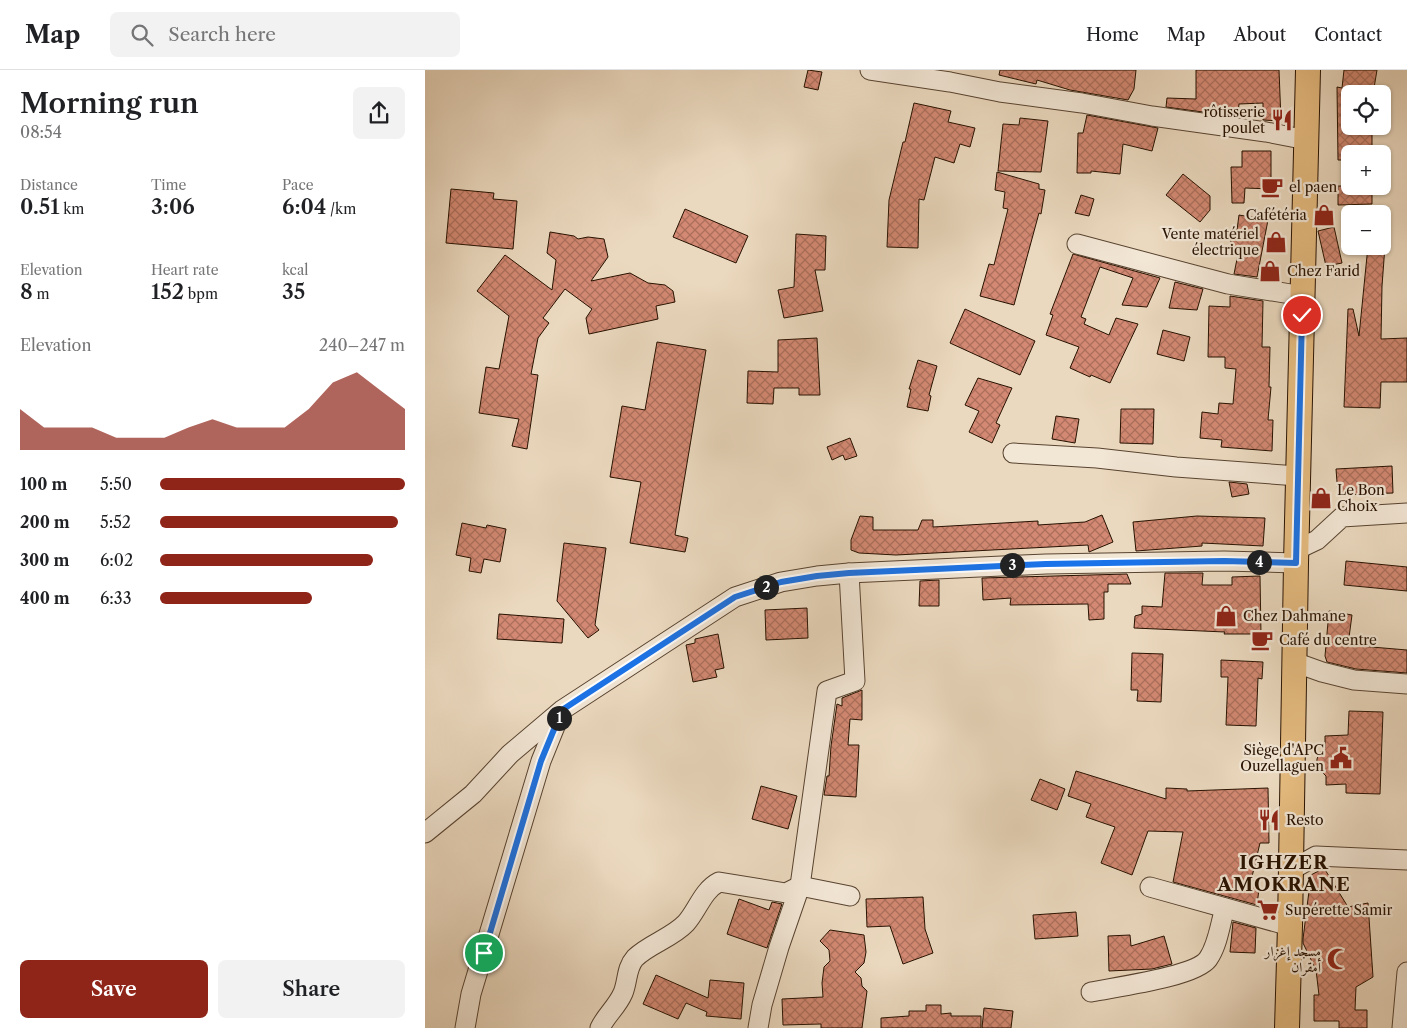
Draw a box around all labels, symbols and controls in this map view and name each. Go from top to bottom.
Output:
search box [110,12,460,57]
text: Map [25,20,80,49]
icon: search [128,21,156,49]
text: Search here [168,23,276,46]
text: Home [1086,24,1139,46]
text: Map [1167,24,1205,46]
text: About [1233,24,1286,46]
text: Contact [1314,24,1382,46]
map controls [1341,85,1391,255]
button: locate [1341,85,1391,135]
text: Morning run [20,86,199,120]
button: share [353,87,405,139]
place label: rôtisserie poulet [1203,103,1265,137]
restaurant icon: rôtisserie poulet [1269,107,1295,133]
text: 08:54 [20,122,62,142]
button: + [1341,145,1391,195]
cafe icon: el paen [1259,174,1285,200]
text: Distance [20,176,78,194]
text: Time [151,176,186,194]
text: Pace [282,176,314,194]
place label: el paen [1289,178,1338,196]
text: 0.51 [20,194,60,219]
text: 3:06 [151,194,195,219]
text: 6:04 [282,194,326,219]
text: km [60,200,84,218]
text: /km [326,200,356,218]
shop icon: Cafétéria [1311,202,1337,228]
button: − [1341,205,1391,255]
place label: Cafétéria [1246,206,1308,224]
place label: Vente matériel électrique [1161,225,1259,259]
shop icon: Vente matériel électrique [1263,229,1289,255]
shop icon: Chez Farid [1257,258,1283,284]
text: Elevation [20,261,83,279]
text: Heart rate [151,261,218,279]
text: kcal [282,261,308,279]
place label: Chez Farid [1287,262,1360,280]
text: 8 [20,279,33,304]
text: 152 [151,279,184,304]
text: 35 [282,279,305,304]
text: m [33,285,50,303]
text: bpm [184,285,218,303]
pin [1281,294,1323,336]
icon: check [1288,301,1316,329]
text: Elevation [20,335,91,355]
text: 240–247 m [319,335,405,355]
text: 100 m [20,474,67,494]
text: 5:50 [100,474,132,494]
place label: Le Bon Choix [1337,481,1385,515]
shop icon: Le Bon Choix [1308,485,1334,511]
text: 200 m [20,512,70,532]
text: 5:52 [100,512,131,532]
text: 300 m [20,550,69,570]
text: 6:02 [100,550,133,570]
pin: 4 [1247,550,1271,574]
pin: 3 [999,552,1025,578]
text: 4 [1255,553,1264,571]
text: 3 [1009,556,1016,574]
pin: 2 [753,574,779,600]
text: 2 [762,578,771,596]
text: 400 m [20,588,70,608]
text: 6:33 [100,588,131,608]
shop icon: Chez Dahmane [1213,603,1239,629]
place label: Chez Dahmane [1243,607,1346,625]
cafe icon: Café du centre [1249,627,1275,653]
place label: Café du centre [1279,631,1377,649]
pin: 1 [547,706,571,730]
text: 1 [556,709,563,727]
place label: Siège d'APC Ouzellaguen [1240,741,1324,775]
public building icon: Siège d'APC Ouzellaguen [1328,745,1354,771]
restaurant icon: Resto [1256,807,1282,833]
place label: Resto [1286,811,1324,829]
district label: IGHZER AMOKRANE [1216,851,1351,896]
supermarket icon: Supérette Samir [1255,897,1281,923]
place label: Supérette Samir [1285,901,1392,919]
pin [463,932,505,974]
icon: arrive [470,939,498,967]
place label: مسجد إغزار أمقران [1263,942,1322,976]
mosque icon: مسجد إغزار أمقران [1325,946,1351,972]
button: Save [20,960,208,1018]
button: Share [218,960,405,1018]

